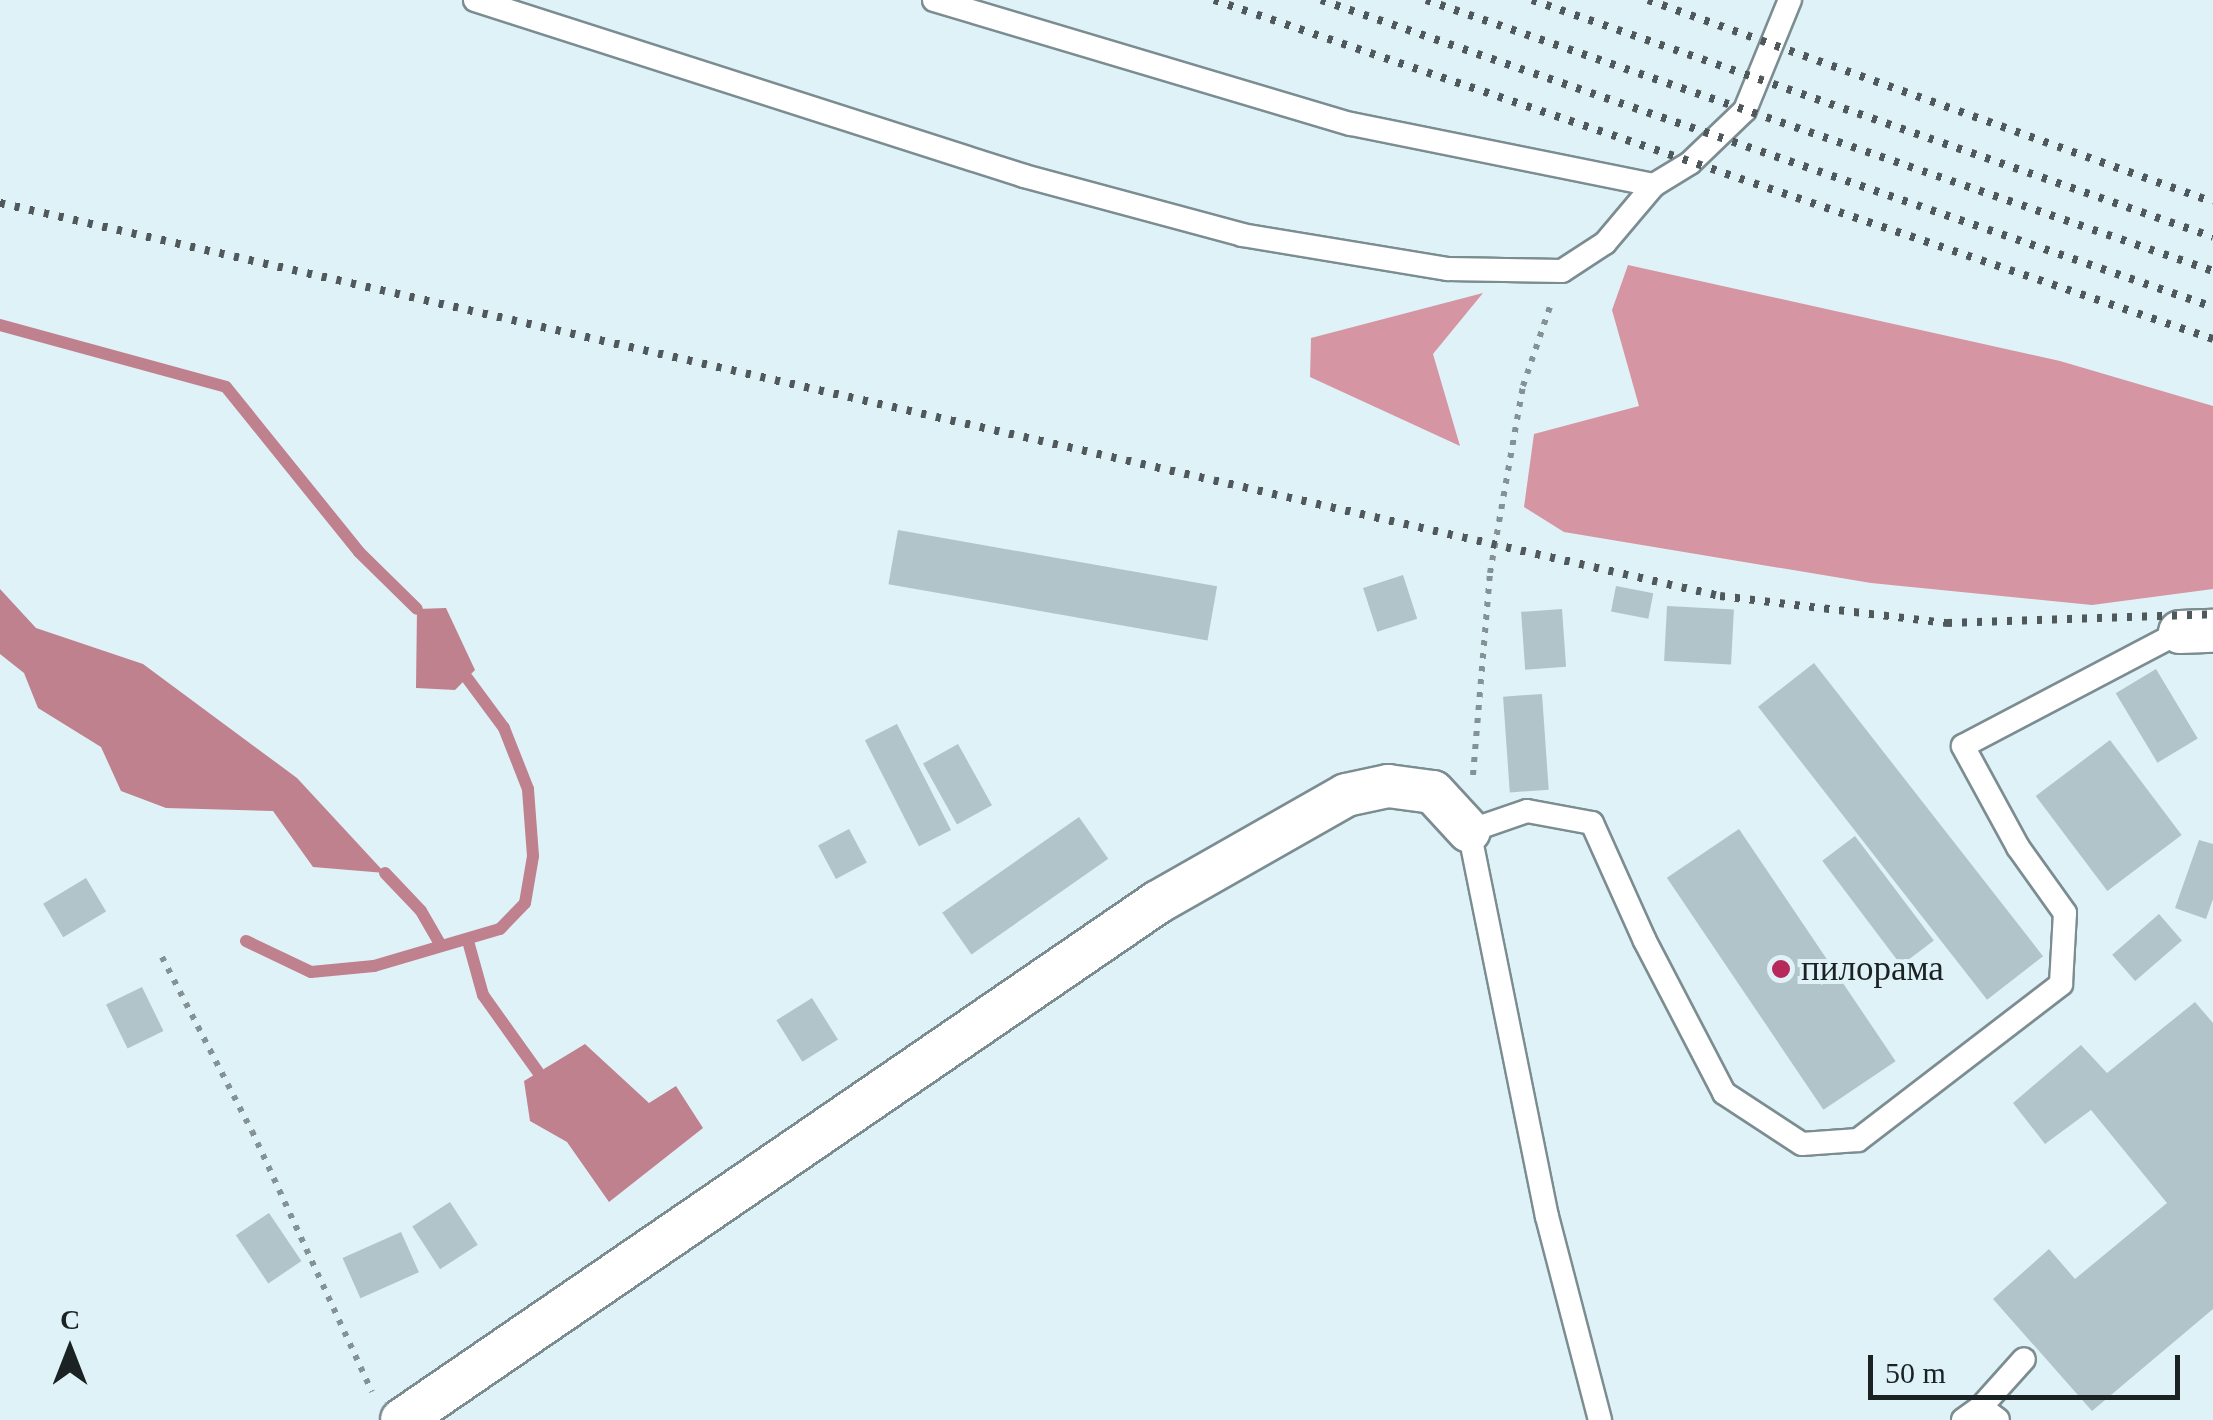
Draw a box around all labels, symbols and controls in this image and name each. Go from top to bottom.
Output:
place label: пилорама [1801,948,1944,990]
marker: пилорама [1770,958,1792,980]
north arrow [20,1300,120,1400]
text: С [60,1304,80,1335]
scale bar [1873,1335,2186,1397]
text: 50 m [1885,1356,1946,1389]

